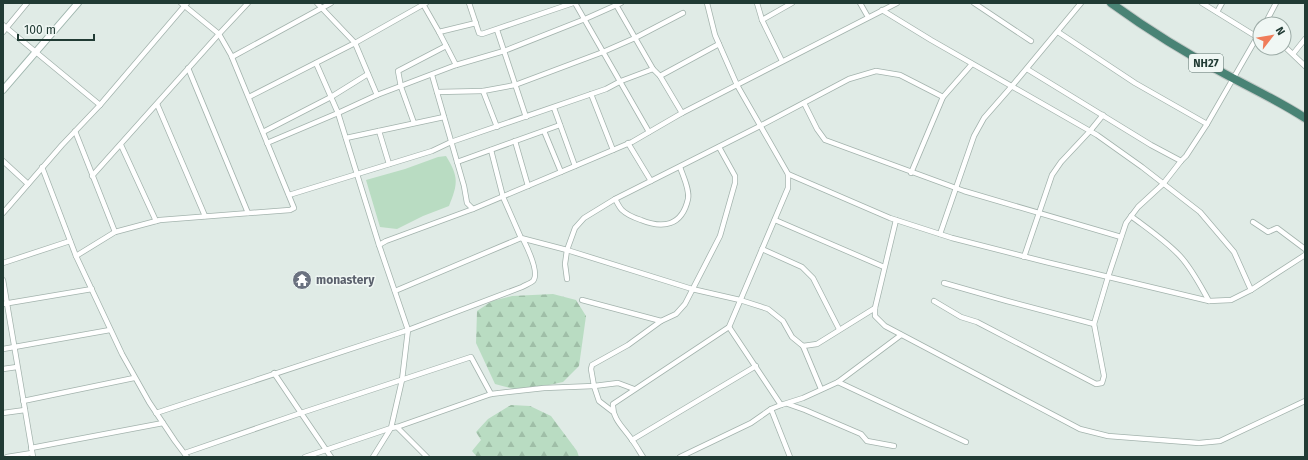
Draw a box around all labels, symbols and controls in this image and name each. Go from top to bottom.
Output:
scale bar [18,16,94,42]
north arrow [1252,16,1292,56]
text: 100 m [24,23,56,37]
text: N [1273,25,1288,38]
road number: NH27 [1189,54,1223,72]
temple icon: monastery [291,269,313,291]
place label: monastery [316,273,375,287]

